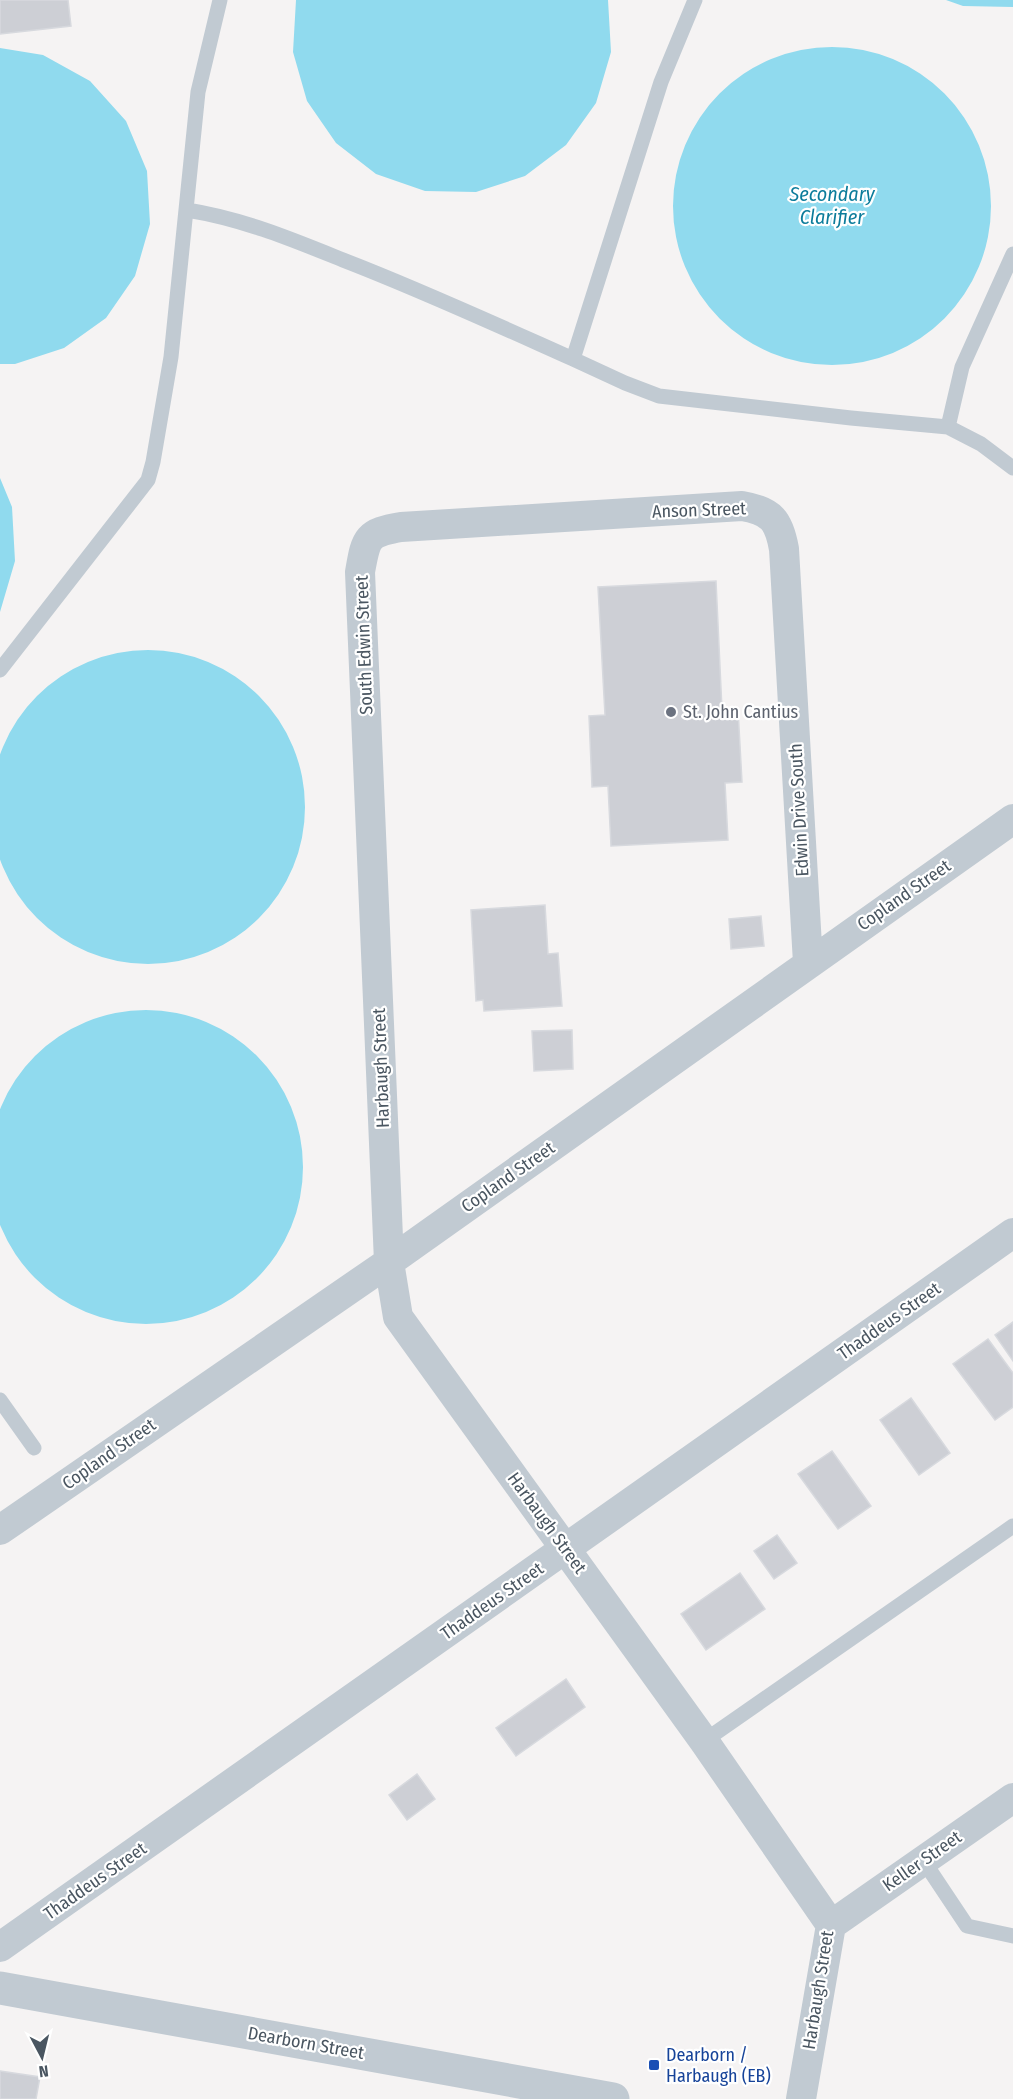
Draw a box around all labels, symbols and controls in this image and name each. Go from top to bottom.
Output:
water label: Secondary Clarifier [788,182,876,229]
street label: Anson Street [652,497,747,523]
street label: South Edwin Street [351,575,377,715]
place label: St. John Cantius [683,701,799,723]
marker: St. John Cantius [664,705,678,719]
street label: Edwin Drive South [785,743,813,877]
street label: Copland Street [853,855,955,935]
street label: Harbaugh Street [368,1007,394,1128]
street label: Copland Street [457,1137,559,1217]
street label: Thaddeus Street [833,1277,945,1365]
street label: Copland Street [58,1414,160,1494]
street label: Harbaugh Street [503,1468,591,1578]
street label: Thaddeus Street [436,1557,548,1645]
street label: Keller Street [878,1826,966,1896]
street label: Thaddeus Street [39,1837,151,1925]
street label: Harbaugh Street [798,1929,838,2051]
street label: Dearborn Street [246,2022,366,2064]
north arrow [12,2027,72,2087]
place label: Dearborn / Harbaugh (EB) [666,2044,771,2087]
marker: Dearborn / Harbaugh (EB) [647,2058,661,2072]
text: N [38,2061,50,2081]

